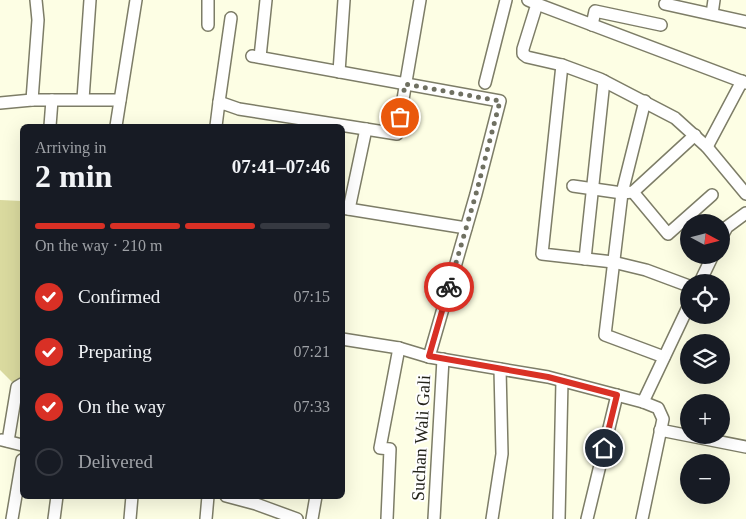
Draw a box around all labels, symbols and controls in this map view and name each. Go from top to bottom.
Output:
pin [379,96,421,138]
icon: bag [386,103,414,131]
text: Arriving in [35,139,107,156]
text: 07:41–07:46 [232,156,330,177]
text: 2 min [35,158,112,194]
north arrow [680,214,730,264]
map controls [680,214,730,504]
text: On the way · 210 m [35,237,163,254]
courier [424,262,474,312]
icon: bike [435,273,463,301]
button: locate [680,274,730,324]
icon: check [35,283,63,311]
text: Confirmed [78,286,160,307]
text: 07:15 [294,288,330,305]
button: layers [680,334,730,384]
icon: check [35,338,63,366]
text: Preparing [78,341,152,362]
text: 07:21 [294,343,330,360]
street label: Suchan Wali Gali [408,374,434,502]
icon: check [35,393,63,421]
button: + [680,394,730,444]
text: On the way [78,396,166,417]
text: 07:33 [294,398,330,415]
pin [583,427,625,469]
icon: home [590,434,618,462]
text: Delivered [78,451,153,472]
button: − [680,454,730,504]

